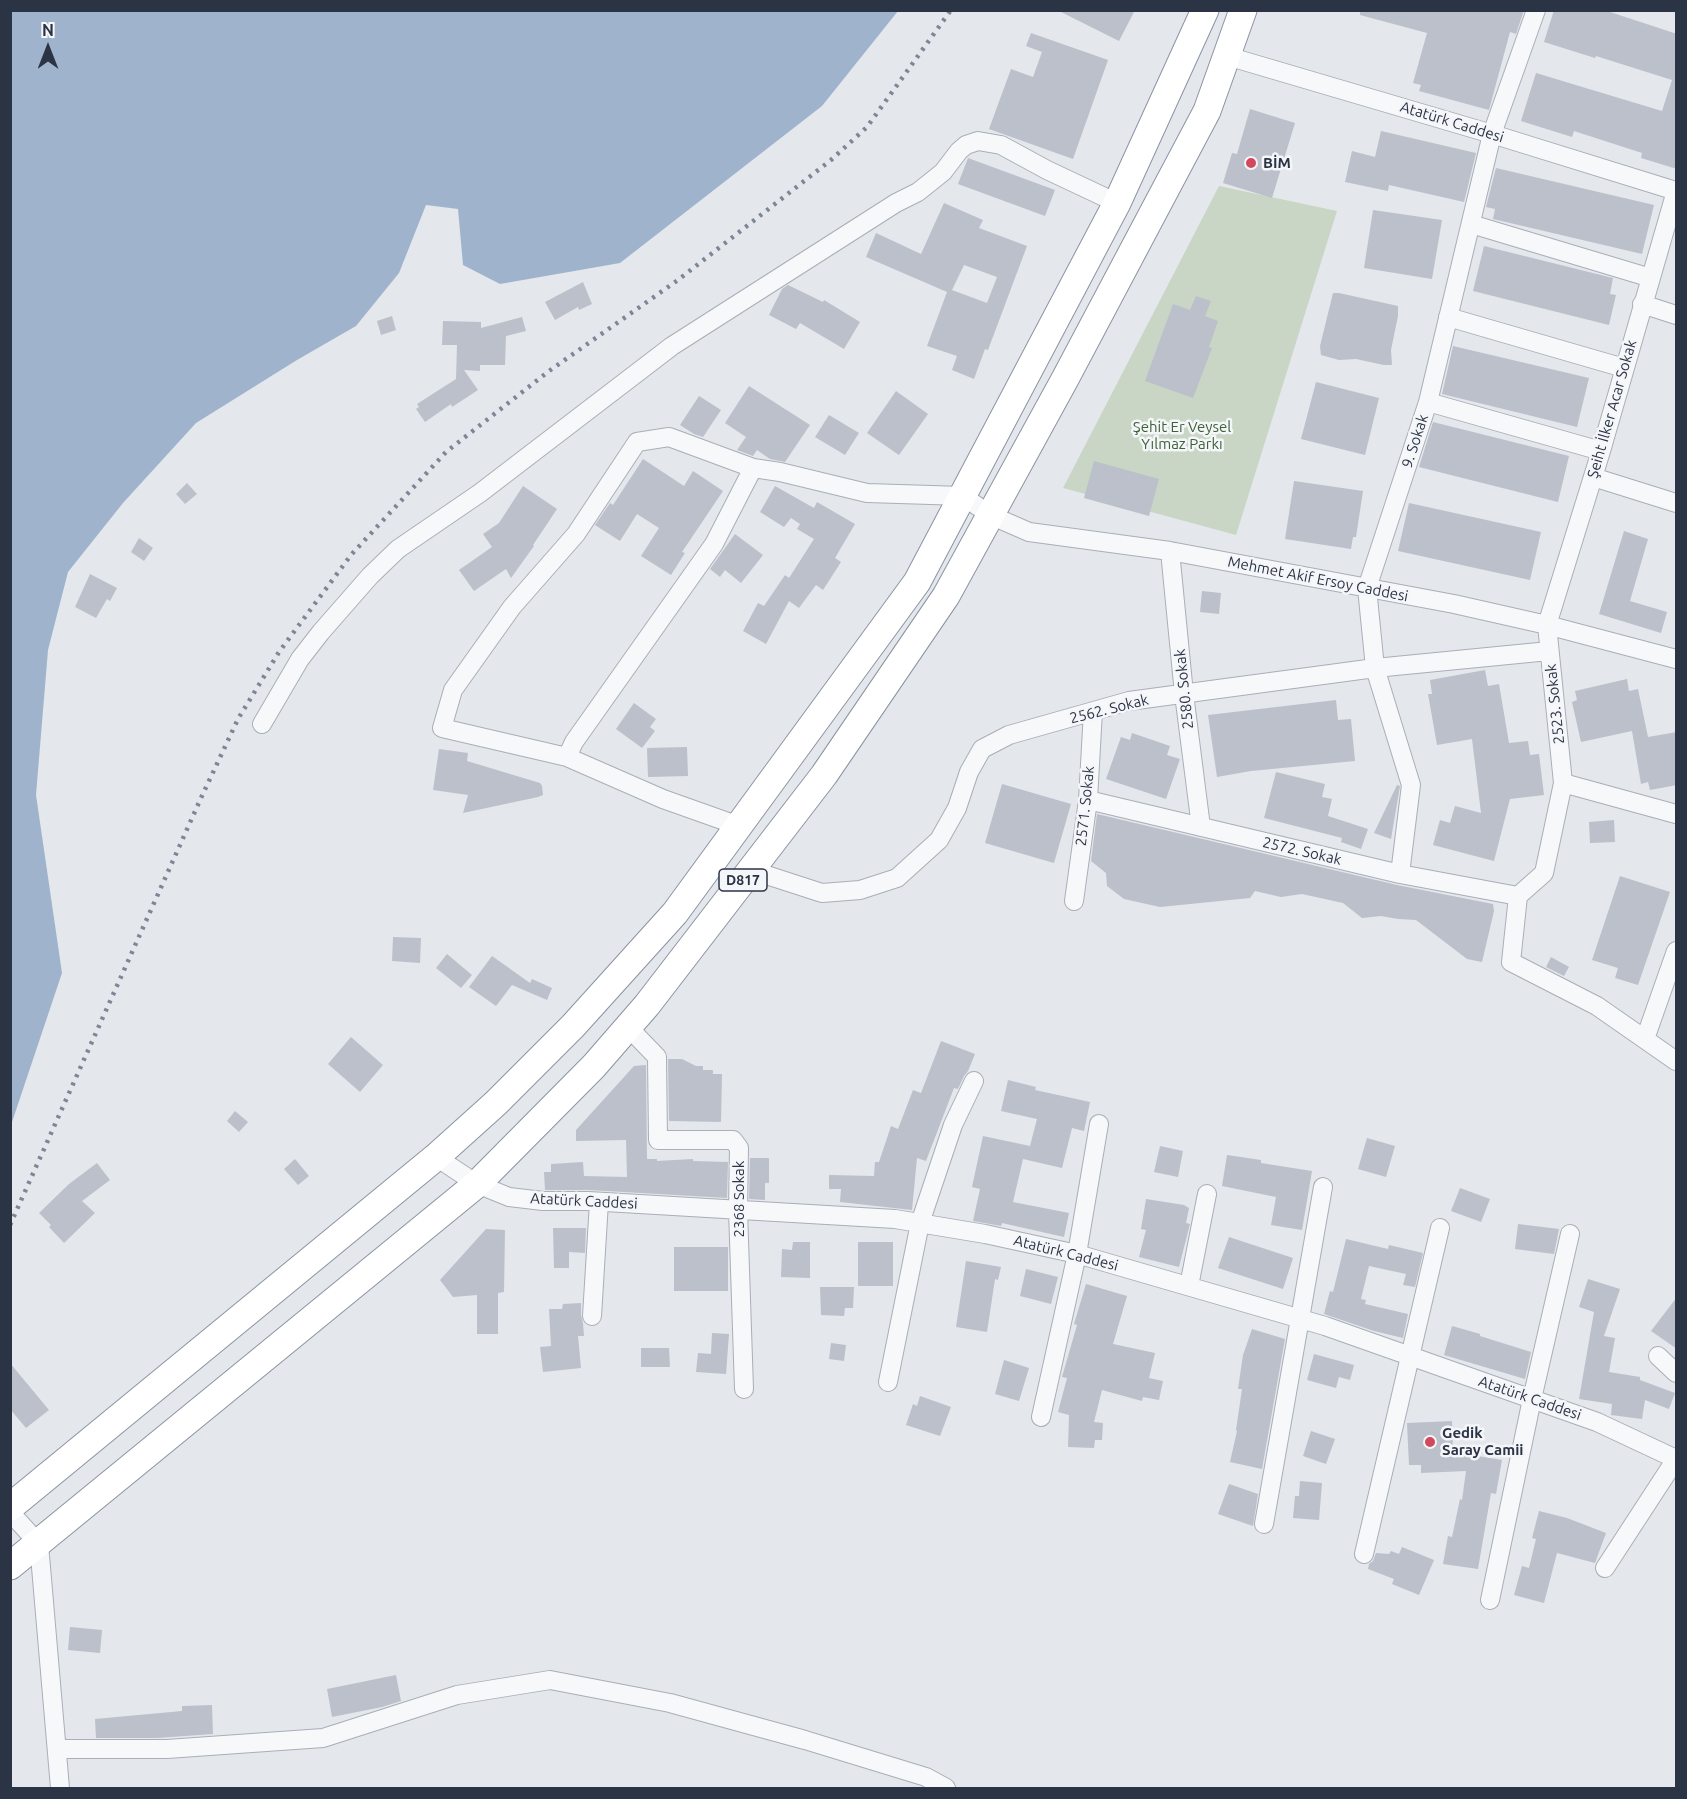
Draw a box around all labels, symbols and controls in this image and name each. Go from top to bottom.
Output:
north arrow [18,18,78,78]
text: N [42,21,54,39]
street label: Atatürk Caddesi [1398,98,1506,146]
place label: BİM [1263,154,1291,172]
marker: BİM [1244,156,1258,170]
street label: Şeiht İlker Acar Sokak [1584,338,1640,480]
street label: 9. Sokak [1398,412,1432,470]
park label: Şehit Er Veysel Yılmaz Parkı [1133,418,1231,453]
street label: Mehmet Akif Ersoy Caddesi [1226,553,1410,605]
street label: 2580. Sokak [1171,648,1197,730]
street label: 2523. Sokak [1542,663,1568,745]
street label: 2562. Sokak [1068,691,1150,727]
street label: 2571. Sokak [1072,765,1098,847]
street label: 2572. Sokak [1261,833,1343,869]
road number: D817 [719,869,767,891]
street label: 2368 Sokak [730,1161,748,1237]
street label: Atatürk Caddesi [530,1189,638,1213]
street label: Atatürk Caddesi [1012,1231,1120,1275]
street label: Atatürk Caddesi [1476,1372,1584,1424]
place label: Gedik Saray Camii [1442,1424,1523,1459]
marker: Gedik Saray Camii [1423,1435,1437,1449]

